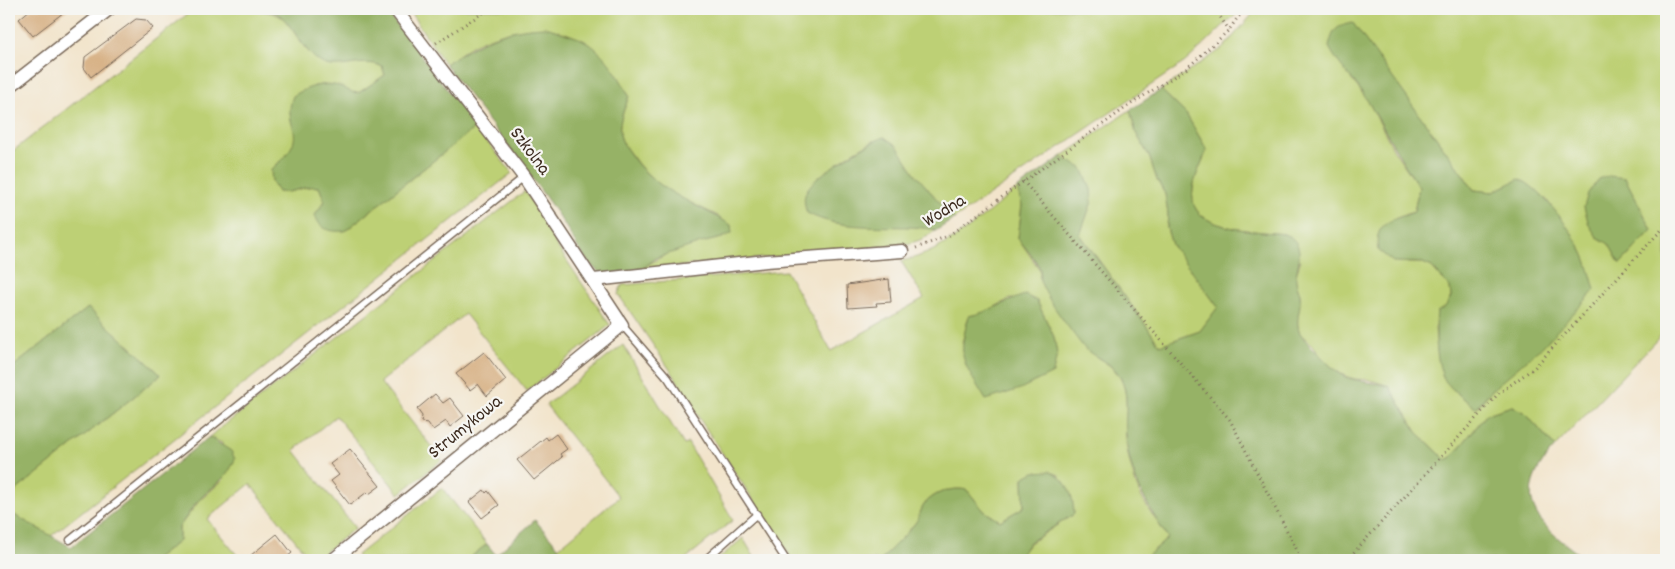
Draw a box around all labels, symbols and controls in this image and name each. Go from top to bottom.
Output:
street label: Szkolna [502,122,557,183]
street label: Wodna [918,188,973,235]
street label: Strumykowa [423,389,510,466]

